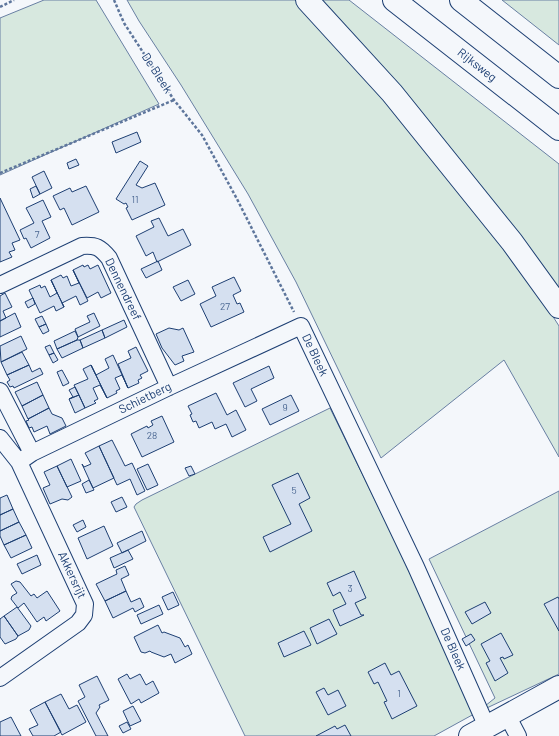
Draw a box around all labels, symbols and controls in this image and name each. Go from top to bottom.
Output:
street label: Rijksweg [455,45,500,84]
street label: De Bleek [140,50,176,95]
house number: 11 [131,193,139,205]
house number: 7 [35,228,40,240]
street label: Dennendreef [103,255,145,322]
house number: 27 [220,300,230,312]
street label: De Bleek [300,331,332,378]
street label: Schietberg [116,378,173,416]
house number: 9 [282,401,288,413]
house number: 28 [147,429,157,441]
house number: 5 [291,484,297,496]
street label: Akkersrijt [56,549,90,600]
house number: 3 [347,582,353,594]
street label: De Bleek [438,625,470,672]
house number: 1 [397,687,401,699]

